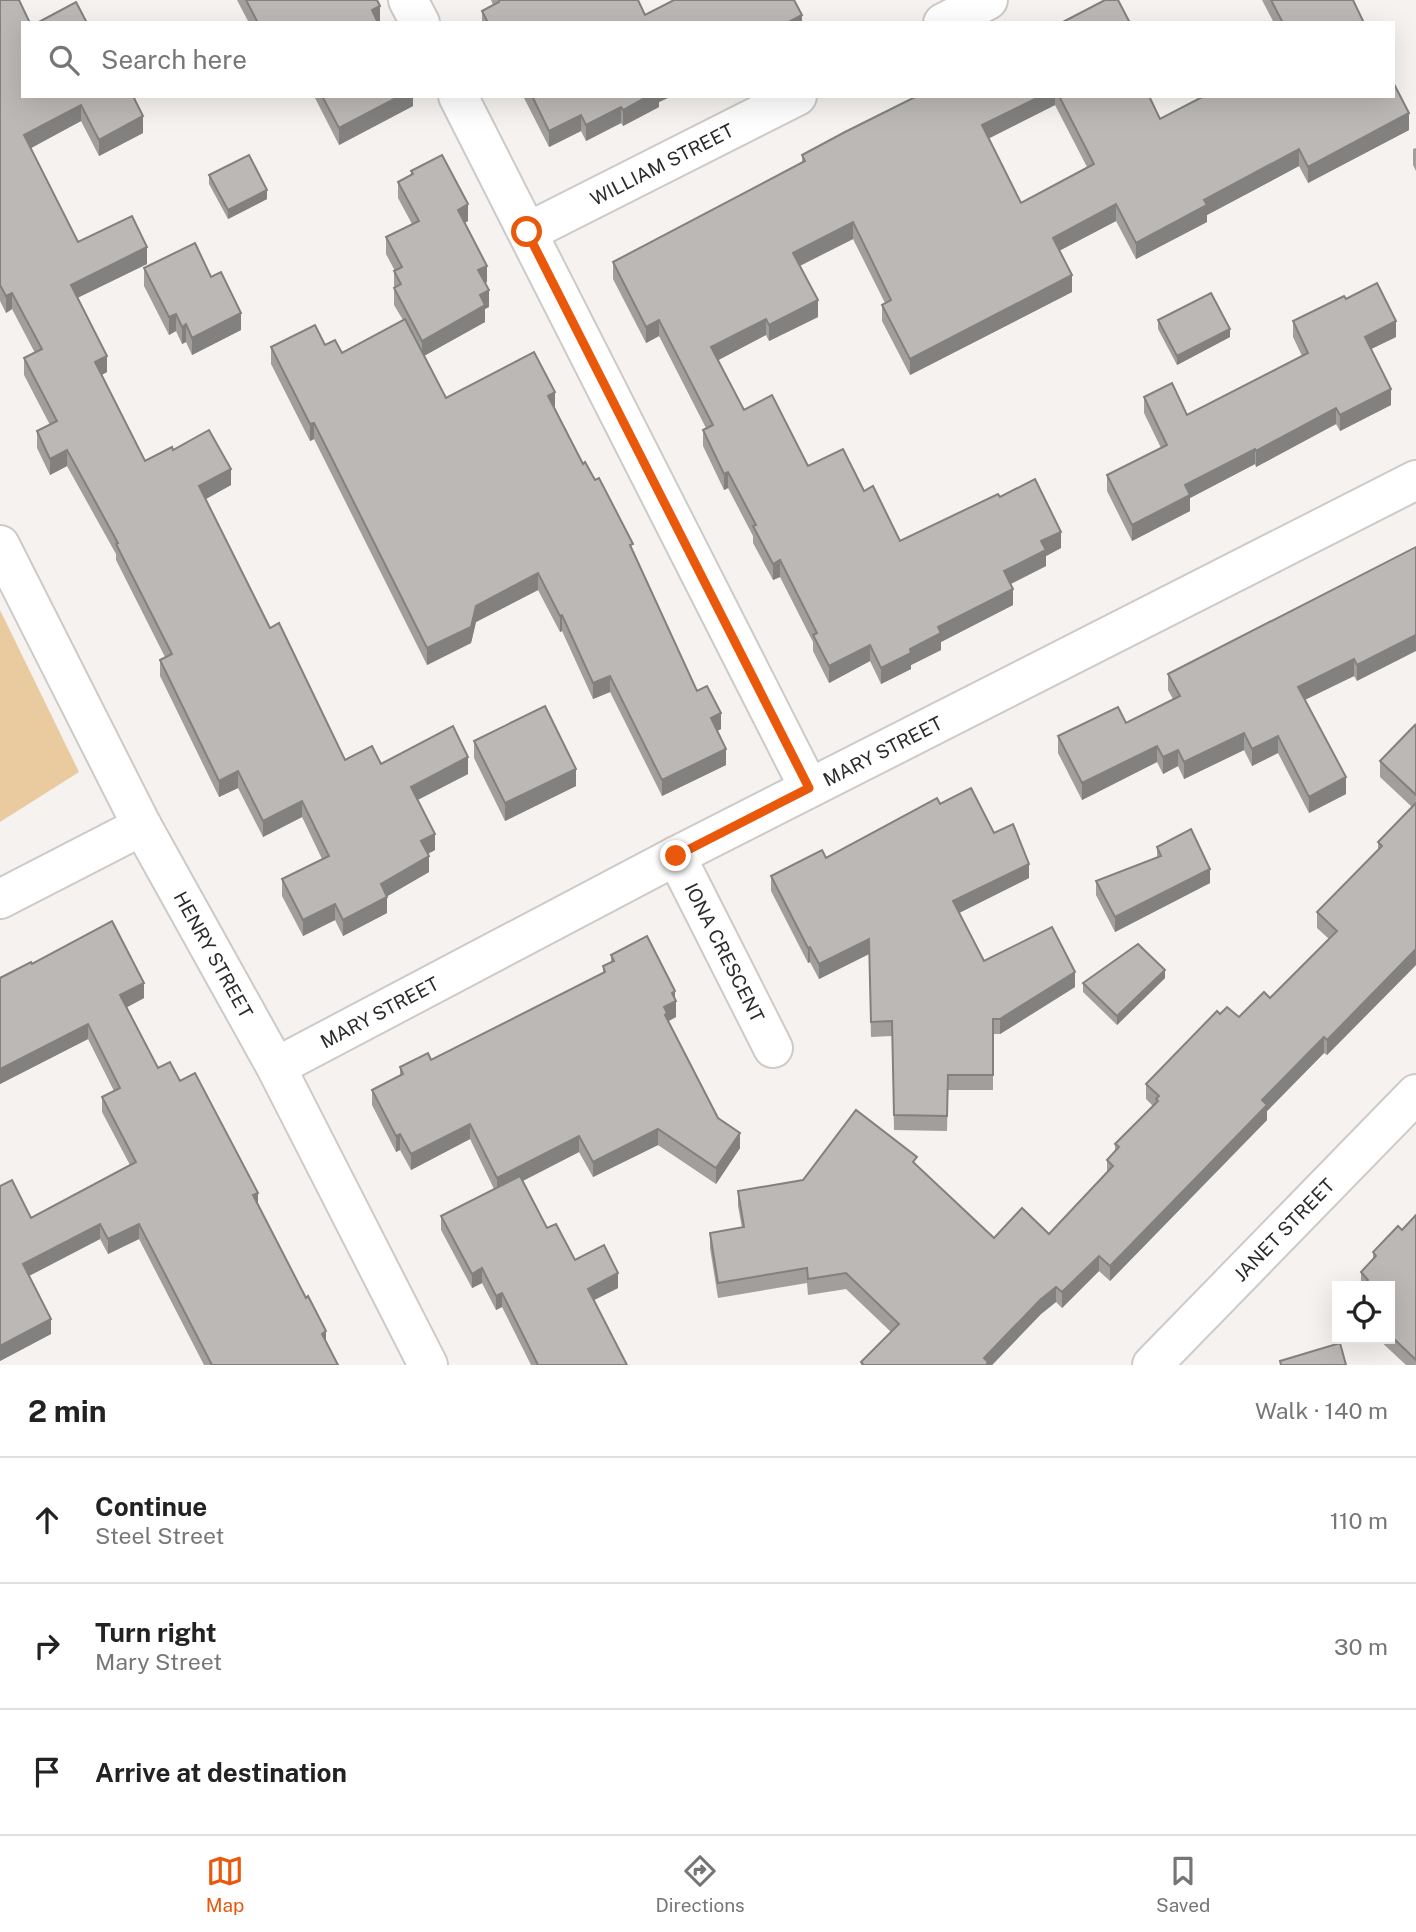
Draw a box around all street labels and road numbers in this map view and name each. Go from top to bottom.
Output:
street label: WILLIAM STREET [587,119,737,210]
street label: MARY STREET [819,712,946,790]
street label: IONA CRESCENT [680,879,769,1026]
street label: HENRY STREET [170,888,257,1022]
street label: MARY STREET [317,972,442,1053]
street label: JANET STREET [1229,1174,1339,1285]

